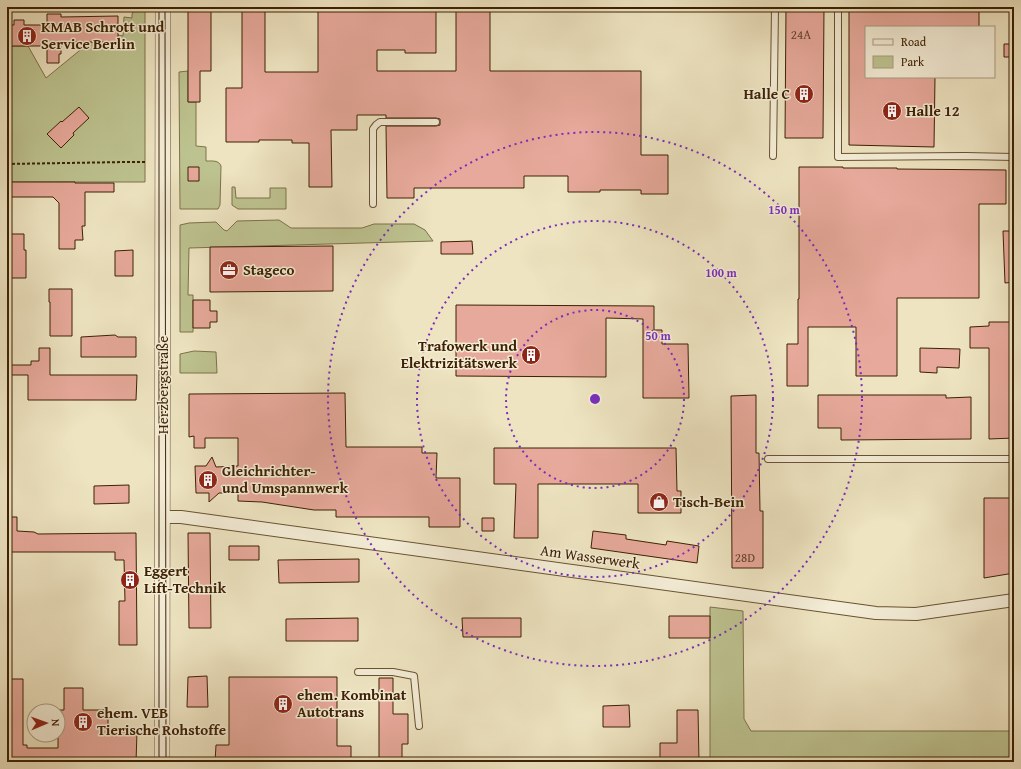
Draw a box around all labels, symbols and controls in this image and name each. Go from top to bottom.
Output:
place label: KMAB Schrott und Service Berlin [41,16,165,54]
building icon: KMAB Schrott und Service Berlin [16,25,38,47]
house number: 24A [791,25,811,44]
legend [865,26,995,78]
text: Road [901,33,927,50]
text: Park [901,53,925,70]
place label: Halle C [743,83,790,104]
building icon: Halle C [793,83,815,105]
building icon: Halle 12 [881,100,903,122]
place label: Halle 12 [906,100,960,121]
text: 150 m [768,201,801,218]
office icon: Stageco [218,259,240,281]
place label: Stageco [243,259,294,280]
text: 100 m [705,264,738,281]
text: 50 m [645,327,671,344]
place label: Trafowerk und Elektrizitätswerk [401,335,517,373]
street label: Herzbergstraße [152,336,173,434]
building icon: Trafowerk und Elektrizitätswerk [520,344,542,366]
centre of rings [588,392,602,406]
place label: Gleichrichter- und Umspannwerk [222,460,348,498]
building icon: Gleichrichter- und Umspannwerk [197,469,219,491]
shop icon: Tisch-Bein [648,491,670,513]
place label: Tisch-Bein [673,491,744,512]
street label: Am Wasserwerk [539,539,642,574]
house number: 28D [735,548,755,567]
place label: Eggert Lift-Technik [144,560,226,598]
building icon: Eggert Lift-Technik [119,569,141,591]
place label: ehem. Kombinat Autotrans [297,684,407,722]
building icon: ehem. Kombinat Autotrans [272,693,294,715]
place label: ehem. VEB Tierische Rohstoffe [97,702,226,740]
north arrow [26,703,66,743]
building icon: ehem. VEB Tierische Rohstoffe [72,711,94,733]
text: N [48,719,64,727]

